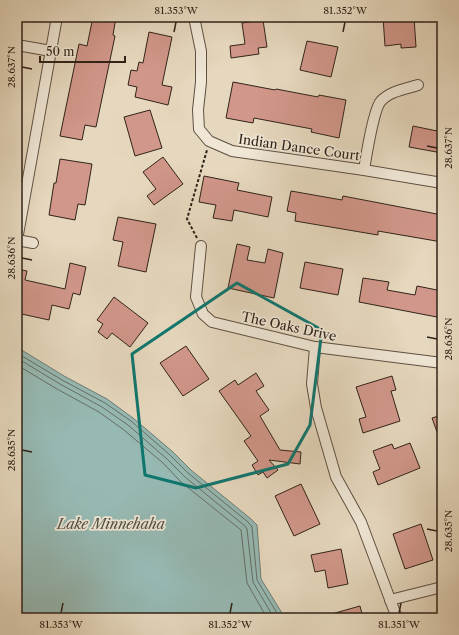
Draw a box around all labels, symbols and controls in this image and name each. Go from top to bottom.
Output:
text: 81.353°W [154,4,199,17]
text: 81.352°W [323,4,368,17]
scale bar [40,38,125,64]
text: 50 m [46,44,75,59]
text: 28.637°N [5,46,18,88]
text: 28.637°N [442,127,455,169]
street label: Indian Dance Court [237,131,361,164]
text: 28.636°N [5,237,18,279]
street label: The Oaks Drive [240,308,338,344]
text: 28.636°N [442,318,455,360]
text: 28.635°N [5,429,18,471]
text: 28.635°N [442,510,455,552]
water label: Lake Minnehaha [56,515,166,533]
text: 81.353°W [39,618,84,631]
text: 81.352°W [208,618,253,631]
text: 81.351°W [378,618,421,631]

